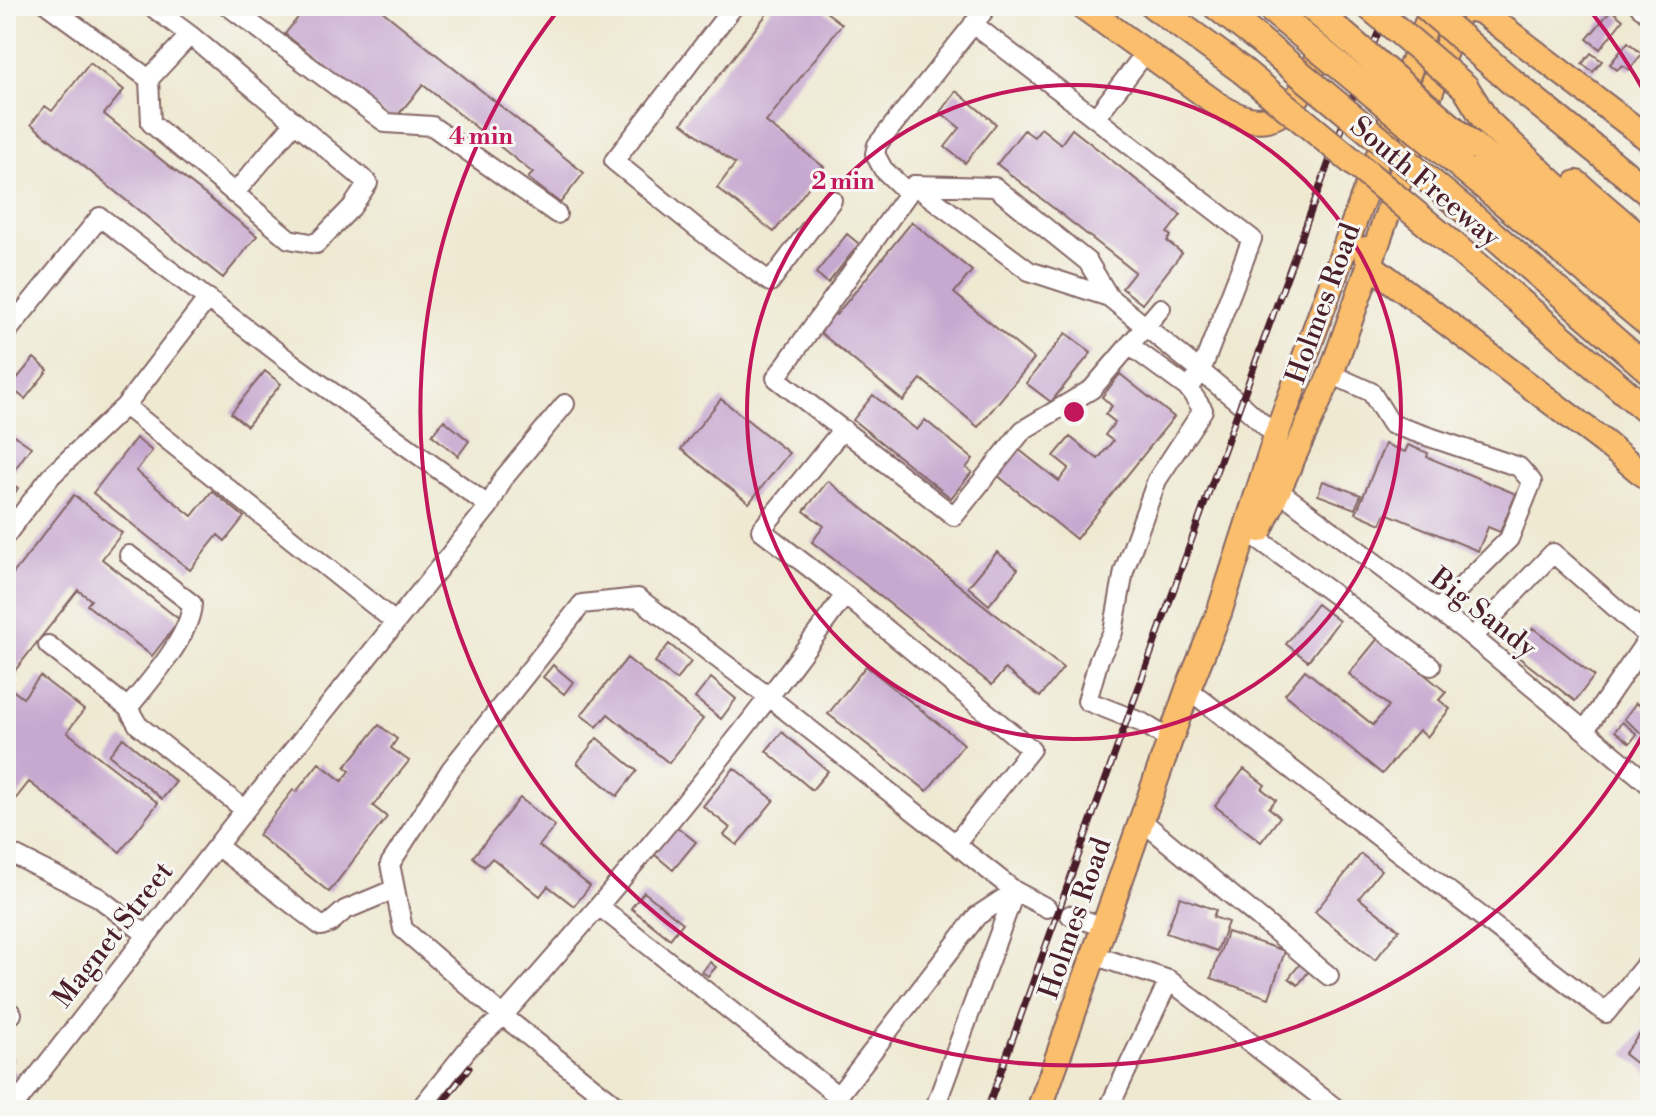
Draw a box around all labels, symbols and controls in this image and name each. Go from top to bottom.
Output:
street label: South Freeway [1343,109,1508,255]
text: 4 min [449,122,513,152]
text: 2 min [811,167,875,197]
street label: Holmes Road [1278,218,1369,388]
centre of rings [1060,398,1088,426]
street label: Big Sandy [1422,560,1544,666]
street label: Holmes Road [1032,833,1119,1004]
street label: Magnet Street [45,855,181,1015]

